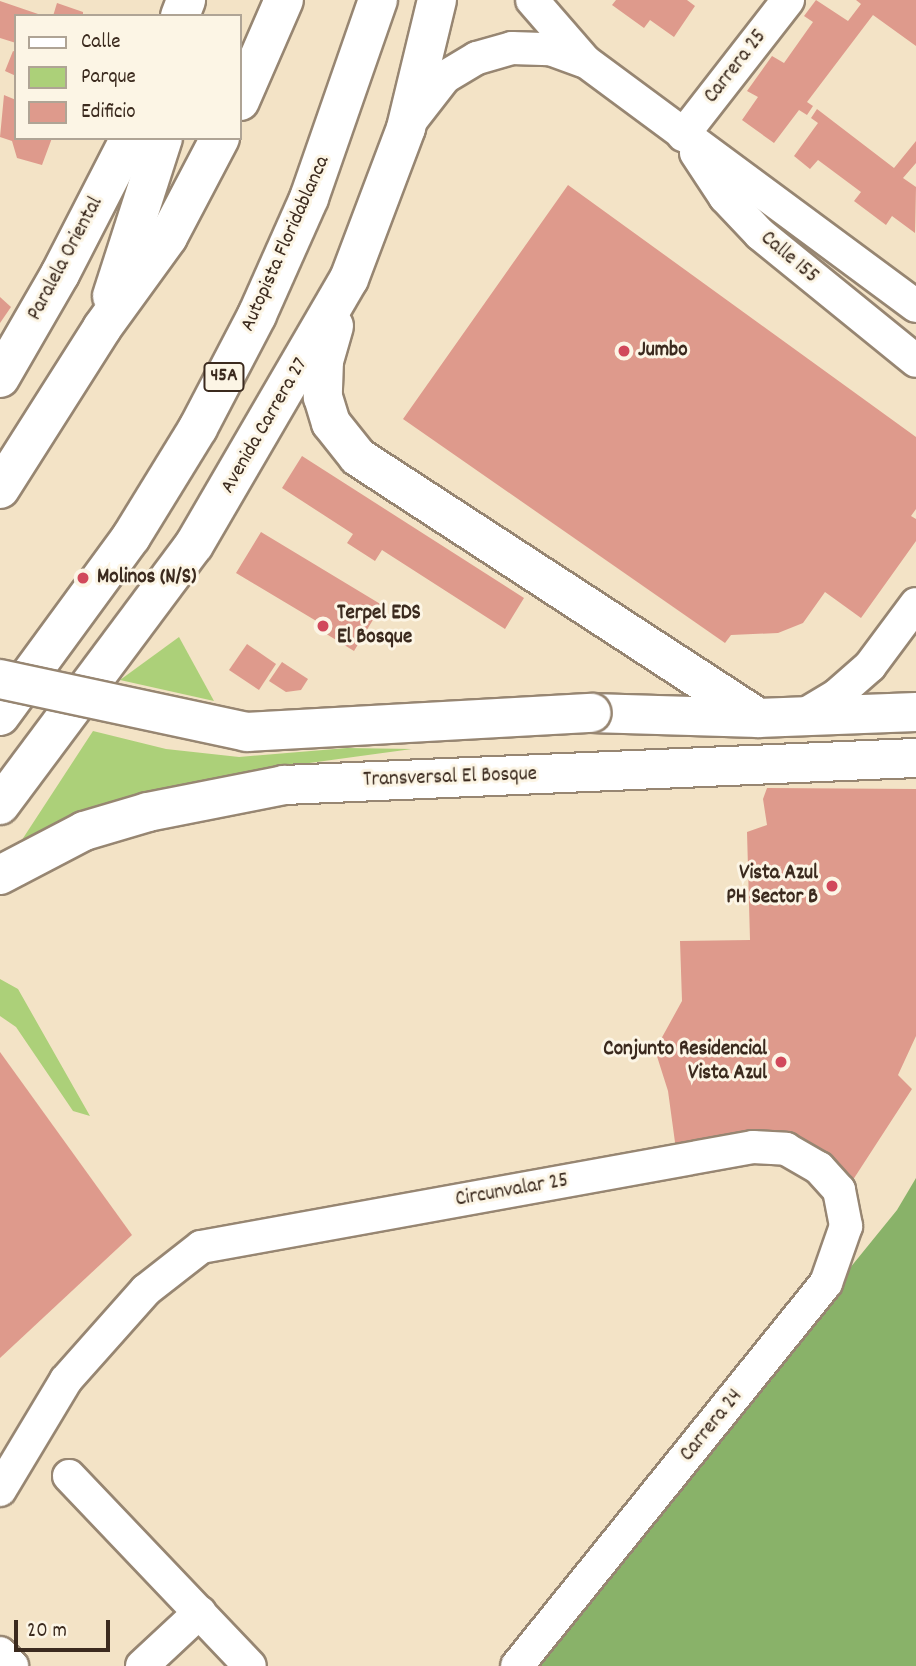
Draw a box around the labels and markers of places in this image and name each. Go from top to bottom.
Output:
place label: Jumbo [638,338,688,364]
marker: Jumbo [616,343,632,359]
place label: Molinos (N/S) [97,565,196,591]
marker: Molinos (N/S) [75,570,91,586]
place label: Terpel EDS El Bosque [337,601,421,651]
marker: Terpel EDS El Bosque [315,618,331,634]
place label: Vista Azul PH Sector B [726,861,818,911]
marker: Vista Azul PH Sector B [824,878,840,894]
place label: Conjunto Residencial Vista Azul [603,1037,767,1087]
marker: Conjunto Residencial Vista Azul [773,1054,789,1070]

